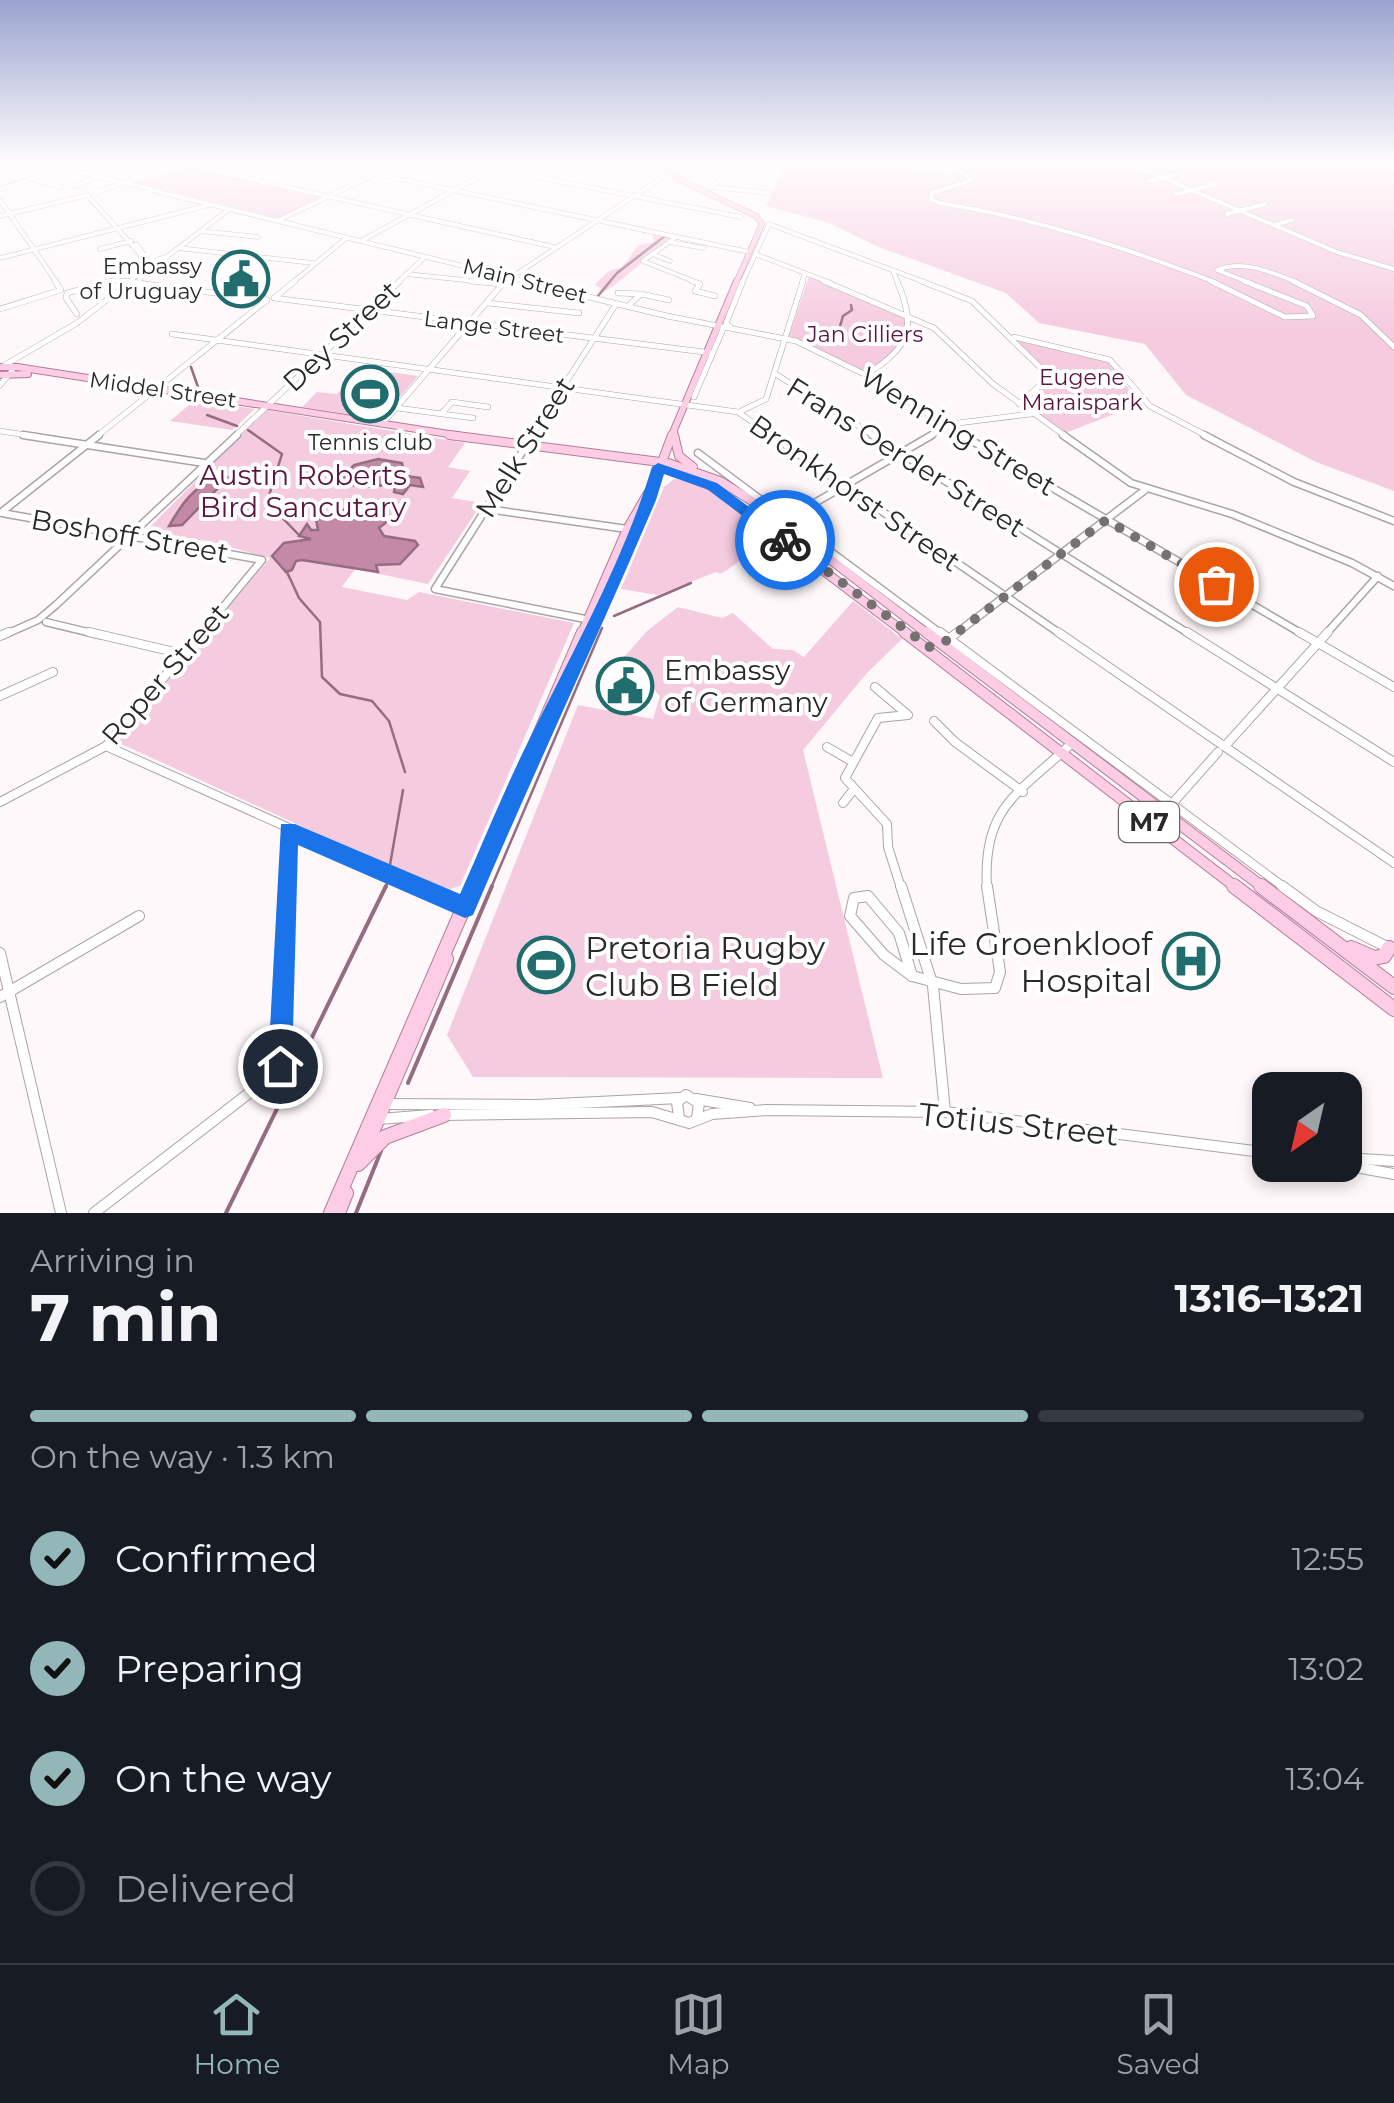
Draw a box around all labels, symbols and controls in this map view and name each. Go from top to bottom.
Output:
public building icon: Embassy of Uruguay [211,249,271,309]
place label: Embassy of Uruguay [80,253,202,305]
street label: Main Street [460,253,590,309]
street label: Dey Street [276,273,406,399]
street label: Lange Street [422,305,566,349]
park label: Jan Cilliers [806,321,924,348]
street label: Wenning Street [854,359,1062,503]
sports icon: Tennis club [340,364,400,424]
park label: Eugene Maraispark [1021,364,1143,416]
street label: Middel Street [88,366,238,414]
street label: Melk Street [468,370,582,524]
street label: Frans Oerder Street [781,370,1031,544]
street label: Bronkhorst Street [743,407,967,579]
place label: Tennis club [308,429,432,456]
park label: Austin Roberts Bird Sancutary [199,458,407,524]
courier [735,490,835,590]
street label: Boshoff Street [29,502,231,570]
icon: bike [758,513,813,568]
pin [1174,542,1259,627]
icon: bag [1189,557,1244,612]
street label: Roper Street [94,596,236,752]
place label: Embassy of Germany [664,653,829,719]
public building icon: Embassy of Germany [595,656,655,716]
road number: M7 [1119,802,1179,842]
place label: Life Groenkloof Hospital [909,924,1153,1000]
place label: Pretoria Rugby Club B Field [585,928,826,1004]
hospital icon: Life Groenkloof Hospital [1161,931,1221,991]
sports icon: Pretoria Rugby Club B Field [516,935,576,995]
pin [238,1024,323,1109]
icon: home [253,1039,308,1094]
north arrow [1252,1072,1362,1182]
map controls [1252,1072,1362,1182]
street label: Totius Street [917,1094,1121,1154]
text: Arriving in [30,1241,195,1280]
text: 13:16–13:21 [1175,1275,1364,1322]
text: 7 min [30,1278,221,1357]
text: On the way · 1.3 km [30,1437,335,1476]
icon: check [30,1531,85,1586]
text: Confirmed [115,1535,318,1582]
text: 12:55 [1291,1539,1364,1578]
icon: check [30,1641,85,1696]
text: Preparing [115,1645,304,1692]
text: 13:02 [1288,1649,1364,1688]
icon: check [30,1751,85,1806]
text: On the way [115,1755,332,1802]
text: 13:04 [1285,1759,1364,1798]
text: Delivered [115,1865,296,1912]
tab: Home [193,1987,280,2081]
tab: Map [667,1987,730,2081]
tab: Saved [1116,1987,1201,2081]

